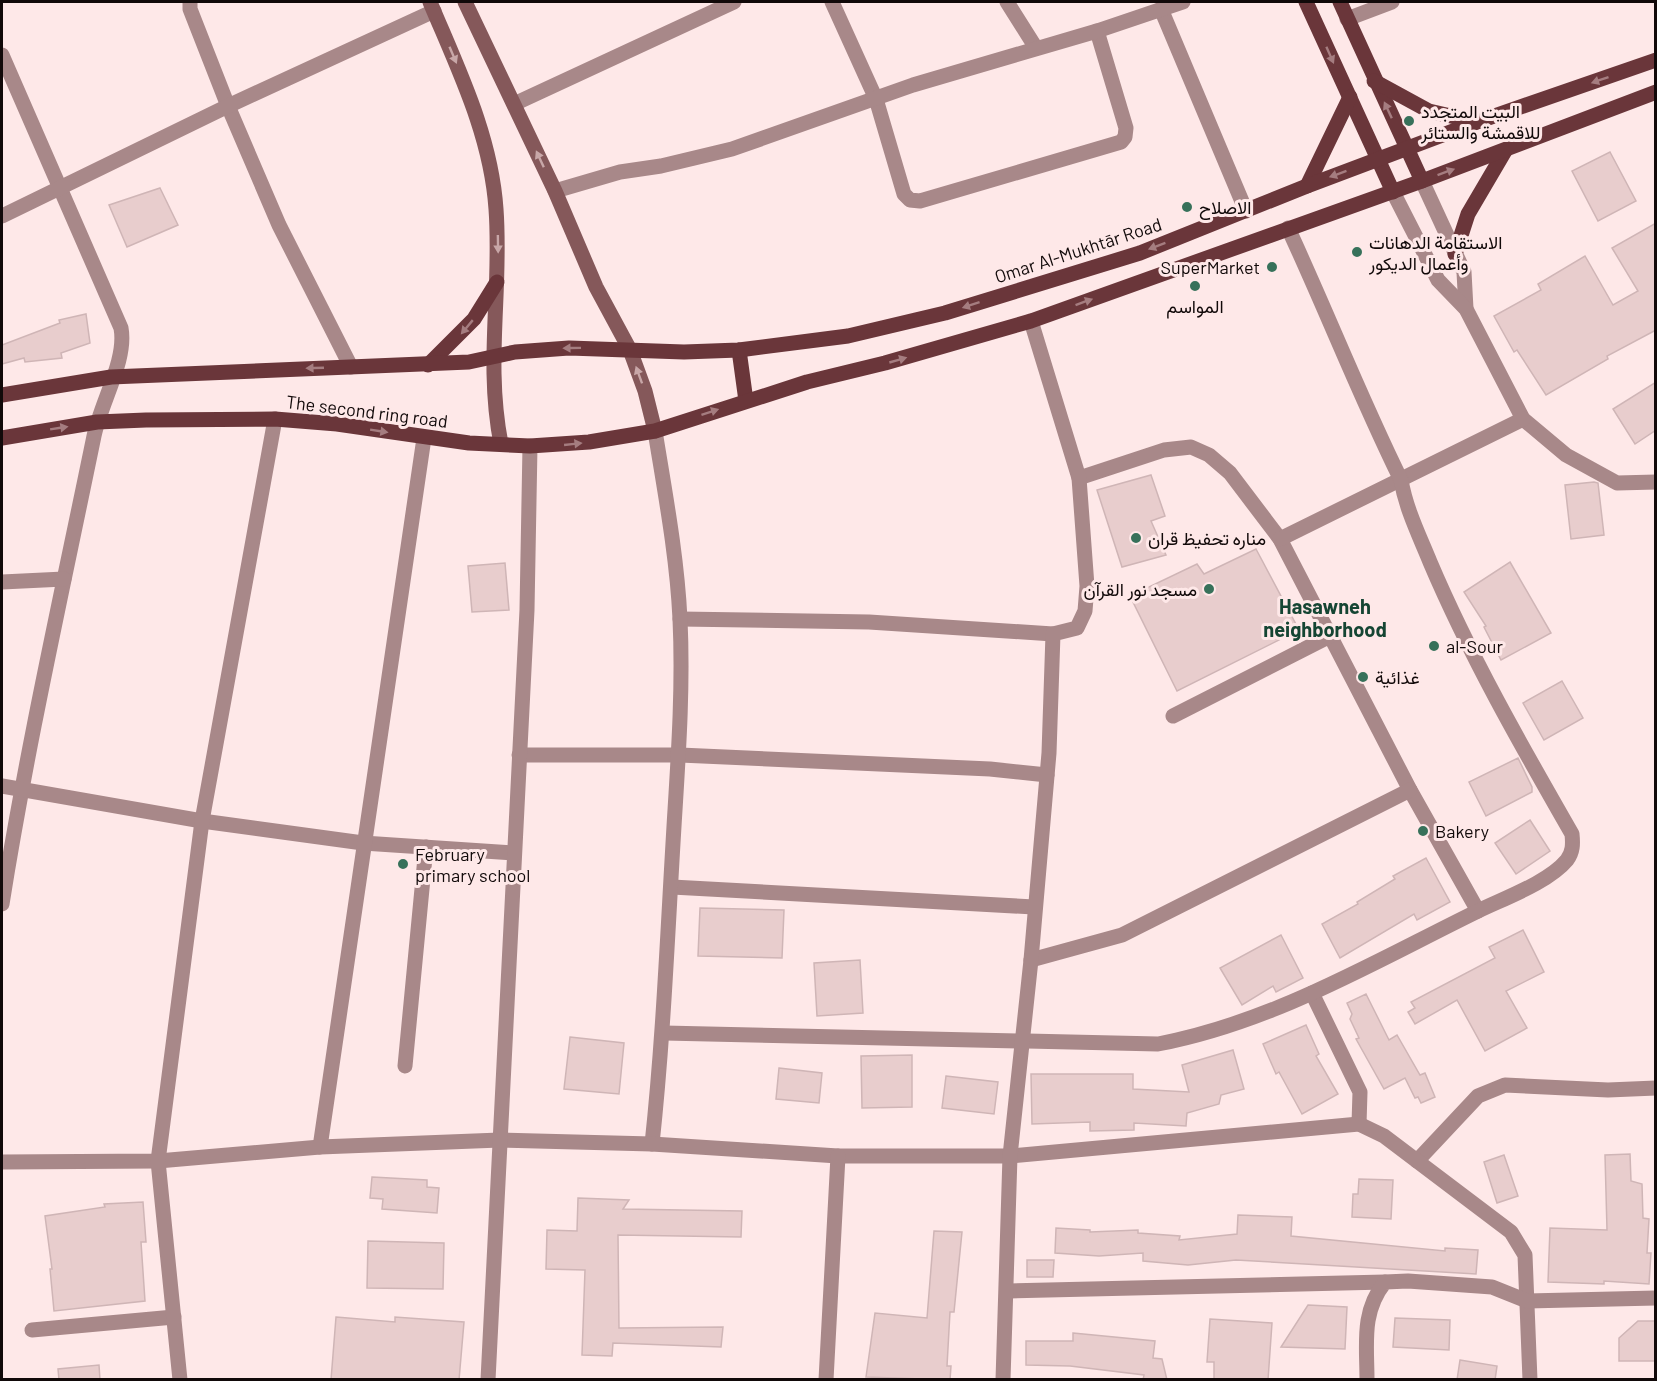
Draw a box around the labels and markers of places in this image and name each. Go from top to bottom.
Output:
place label: البيت المتجدد للاقمشة والستائر [1420,100,1540,144]
marker: البيت المتجدد للاقمشة والستائر [1402,114,1416,128]
place label: الاصلاح [1199,196,1251,220]
marker: الاصلاح [1180,200,1194,214]
place label: الاستقامة الدهانات وأعمال الديكور [1368,231,1502,275]
marker: الاستقامة الدهانات وأعمال الديكور [1350,245,1364,259]
place label: SuperMarket [1161,256,1260,278]
marker: SuperMarket [1265,260,1279,274]
marker: المواسم [1188,279,1202,293]
place label: المواسم [1166,295,1224,319]
place label: مناره تحفيظ قران [1148,527,1266,550]
marker: مناره تحفيظ قران [1129,531,1143,545]
place label: مسجد نور القرآن [1083,578,1197,601]
marker: مسجد نور القرآن [1202,582,1216,596]
place label: al-Sour [1446,635,1503,657]
marker: al-Sour [1427,639,1441,653]
place label: غذائية [1375,666,1420,688]
marker: غذائية [1356,670,1370,684]
place label: Bakery [1435,820,1489,842]
marker: Bakery [1416,824,1430,838]
place label: February primary school [415,843,530,886]
marker: February primary school [396,857,410,871]

